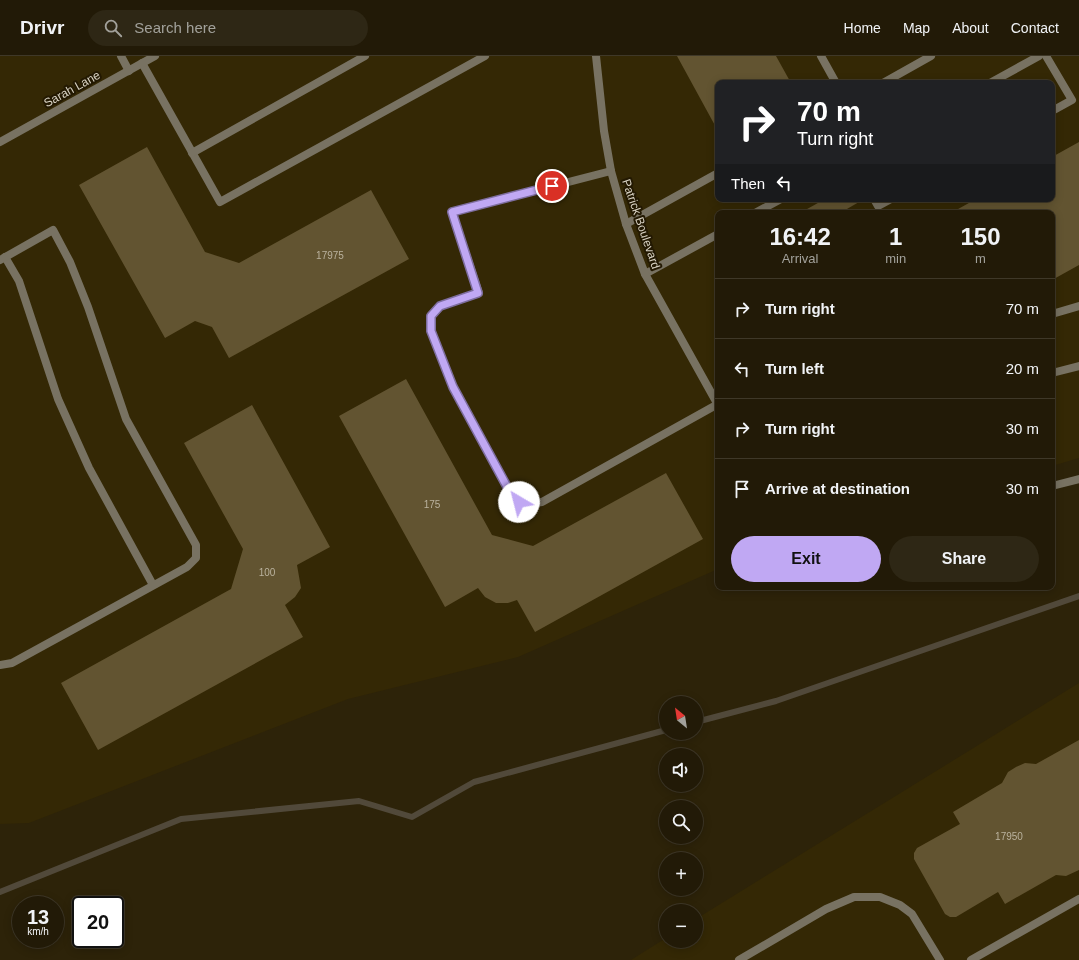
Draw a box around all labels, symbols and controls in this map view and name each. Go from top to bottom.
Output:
search box [88,10,368,46]
text: Drivr [20,17,64,38]
icon: search [102,17,124,39]
text: Search here [134,19,216,36]
text: Home [844,20,881,36]
text: Map [903,20,930,36]
text: About [952,20,989,36]
text: Contact [1011,20,1059,36]
street label: Sarah Lane [41,68,103,110]
icon: right [731,96,783,148]
text: 70 m [797,96,861,127]
text: Turn right [797,129,873,149]
pin [535,169,569,203]
icon: left [773,172,795,194]
icon: arrive [541,175,563,197]
text: Then [731,175,765,192]
street label: Patrick Boulevard [619,177,663,271]
text: 16:42 [769,223,831,250]
text: 1 [889,223,902,250]
text: 150 [961,223,1001,250]
house number: 17975 [316,250,344,261]
text: Arrival [782,251,819,266]
text: min [885,251,906,266]
text: m [975,251,986,266]
icon: right [731,298,753,320]
text: Turn right [765,300,835,317]
text: 70 m [1006,300,1039,317]
icon: left [731,358,753,380]
text: Turn left [765,360,824,377]
text: 20 m [1006,360,1039,377]
icon: right [731,418,753,440]
text: Turn right [765,420,835,437]
text: 30 m [1006,420,1039,437]
icon: arrive [731,478,753,500]
text: Arrive at destination [765,480,910,497]
text: 30 m [1006,480,1039,497]
position arrow [498,481,540,523]
house number: 175 [424,499,441,510]
button: Exit [731,536,881,582]
button: Share [889,536,1039,582]
house number: 100 [259,567,276,578]
north arrow [659,696,703,740]
map controls [659,696,703,948]
button: sound [659,748,703,792]
button: search [659,800,703,844]
house number: 17950 [995,831,1023,842]
button: + [659,852,703,896]
speed limit sign: 20 [72,896,124,948]
button: − [659,904,703,948]
text: 13 [27,906,49,928]
text: km/h [27,926,49,937]

